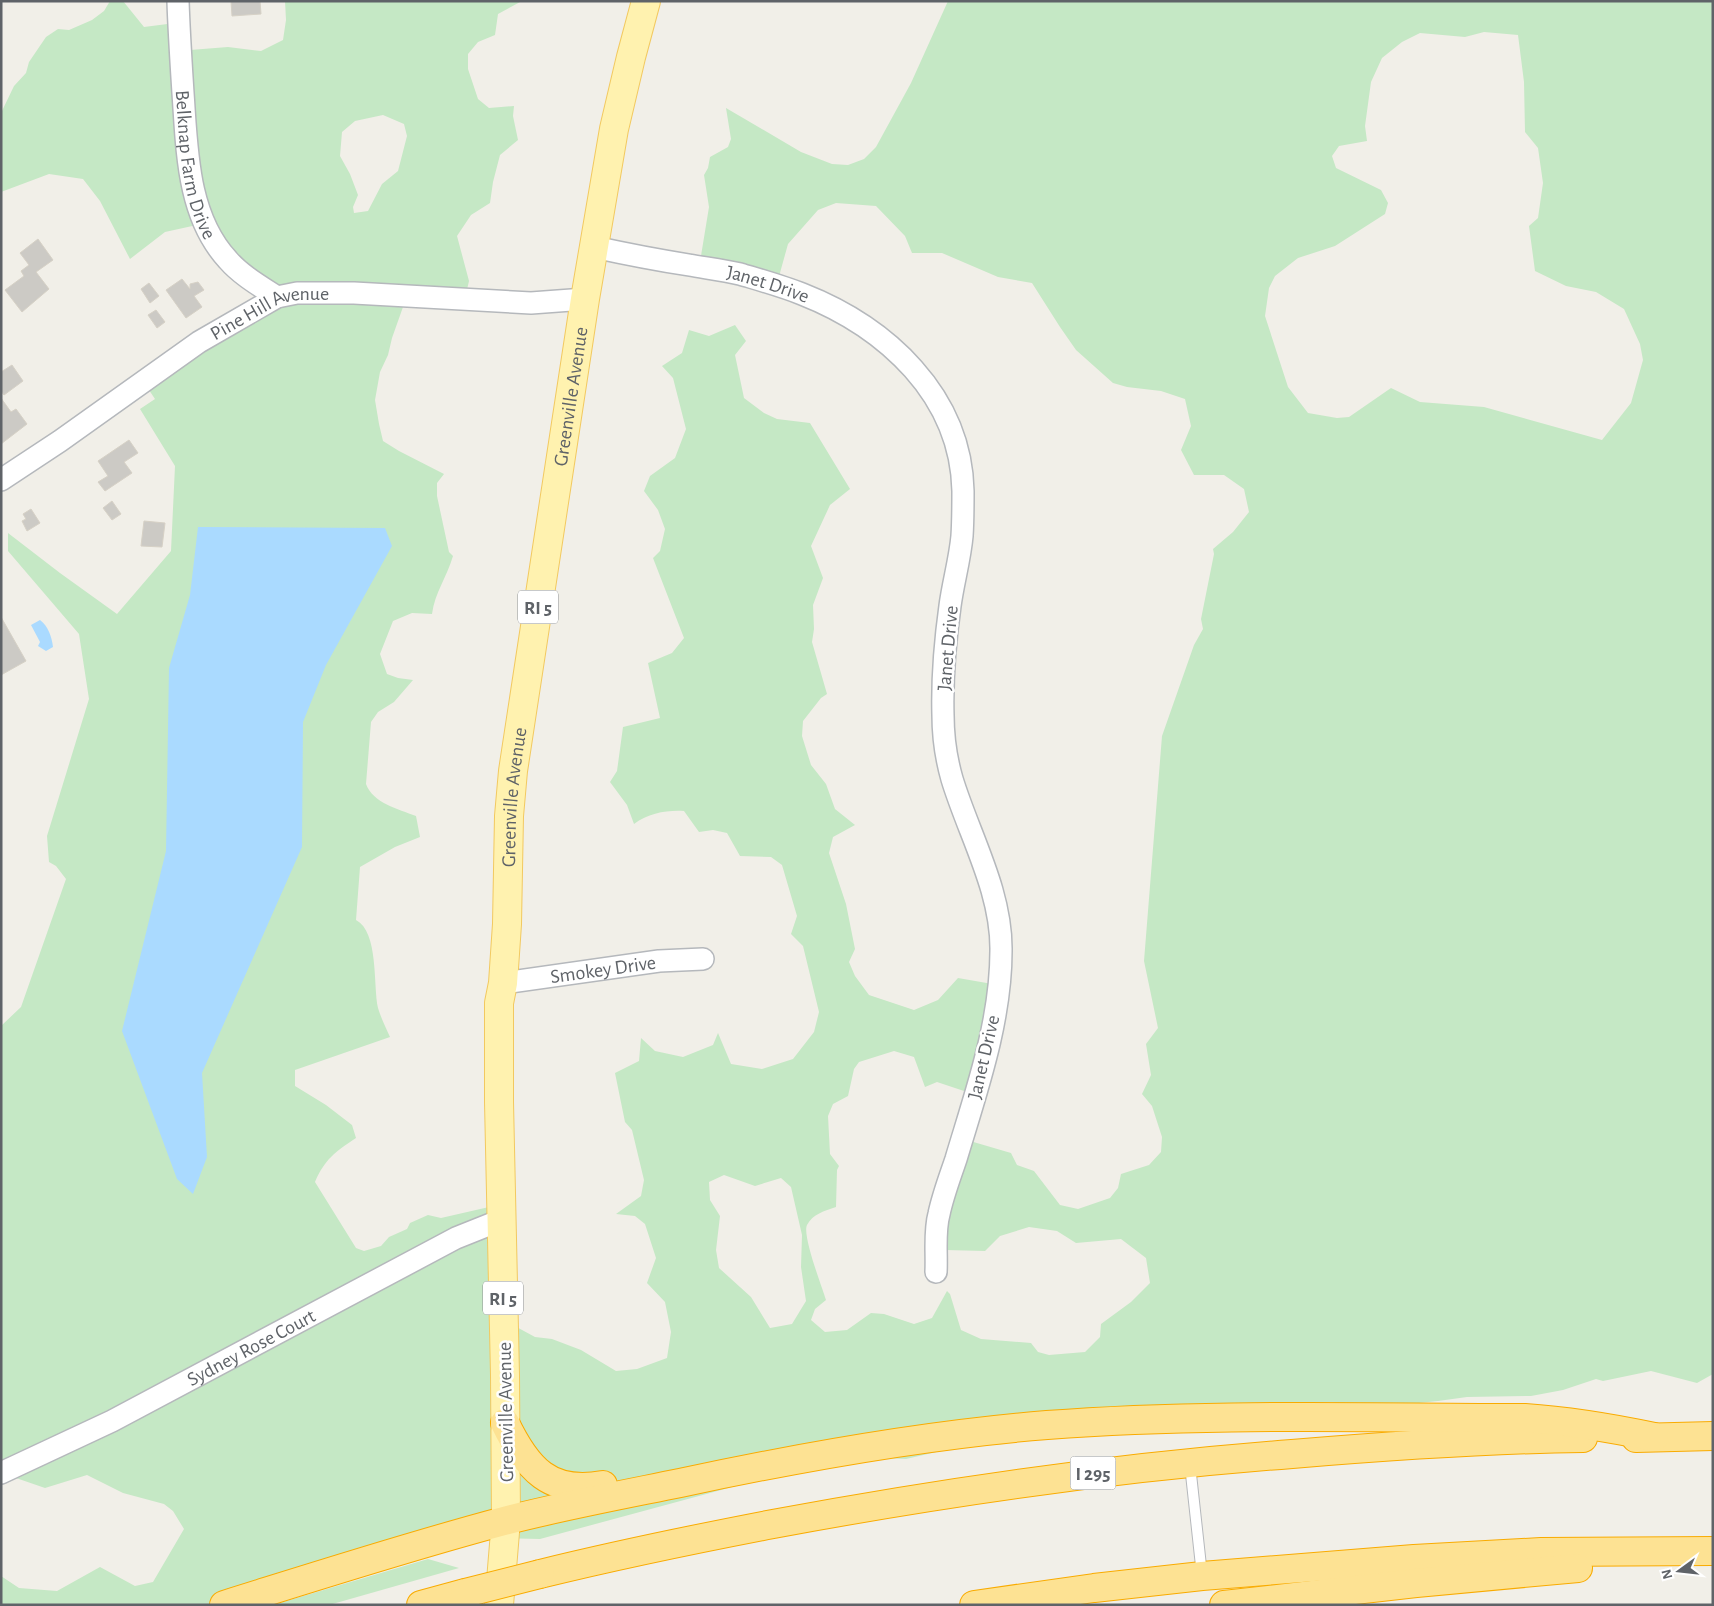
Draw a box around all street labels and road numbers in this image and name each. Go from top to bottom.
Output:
street label: Belknap Farm Drive [172,89,219,243]
street label: Janet Drive [725,262,812,307]
street label: Pine Hill Avenue [207,284,329,344]
street label: Greenville Avenue [551,326,592,468]
road number: RI 5 [518,590,558,624]
street label: Janet Drive [934,605,962,692]
street label: Greenville Avenue [499,726,531,867]
street label: Smokey Drive [549,953,657,987]
street label: Janet Drive [965,1013,1003,1101]
road number: RI 5 [483,1282,523,1315]
street label: Sydney Rose Court [184,1305,319,1390]
street label: Greenville Avenue [495,1342,517,1482]
road number: I 295 [1070,1456,1116,1490]

